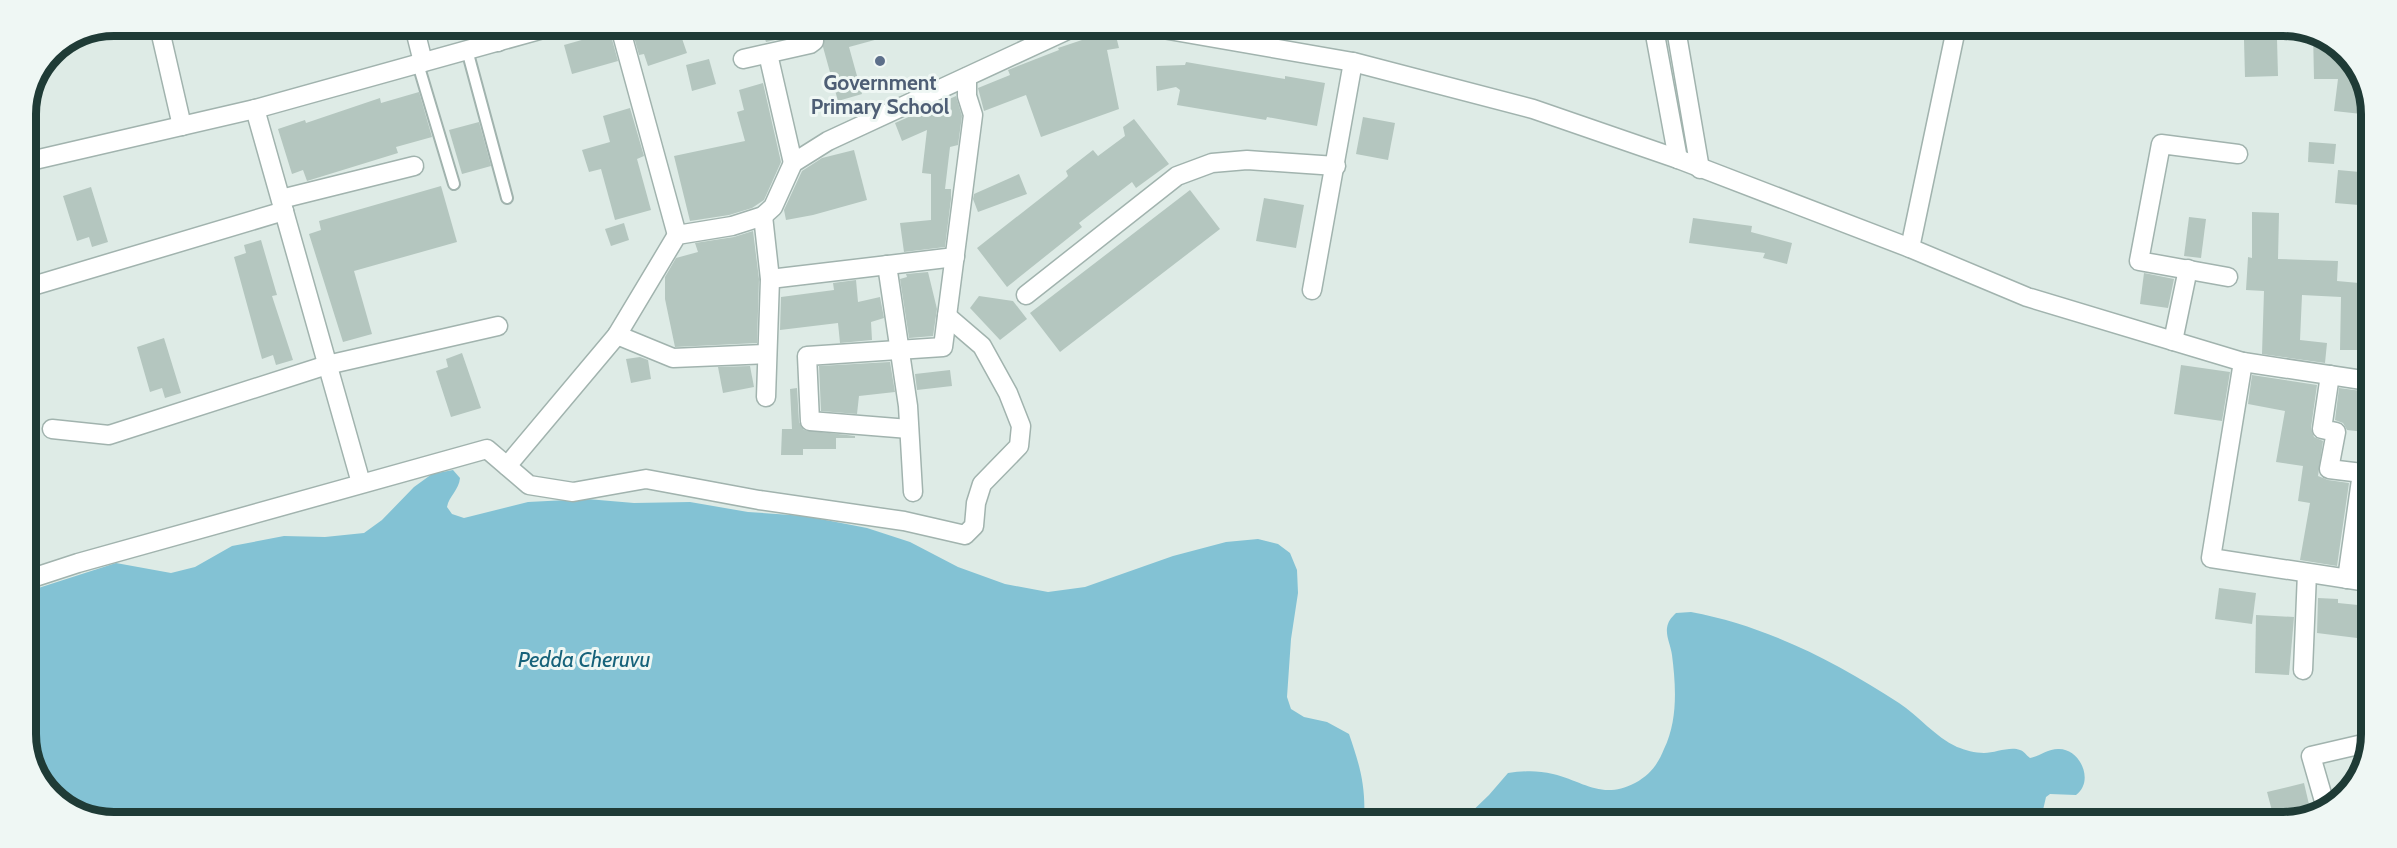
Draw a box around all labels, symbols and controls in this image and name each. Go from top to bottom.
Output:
marker: Government Primary School [873,54,887,68]
place label: Government Primary School [811,70,950,119]
water label: Pedda Cheruvu [518,646,651,673]

